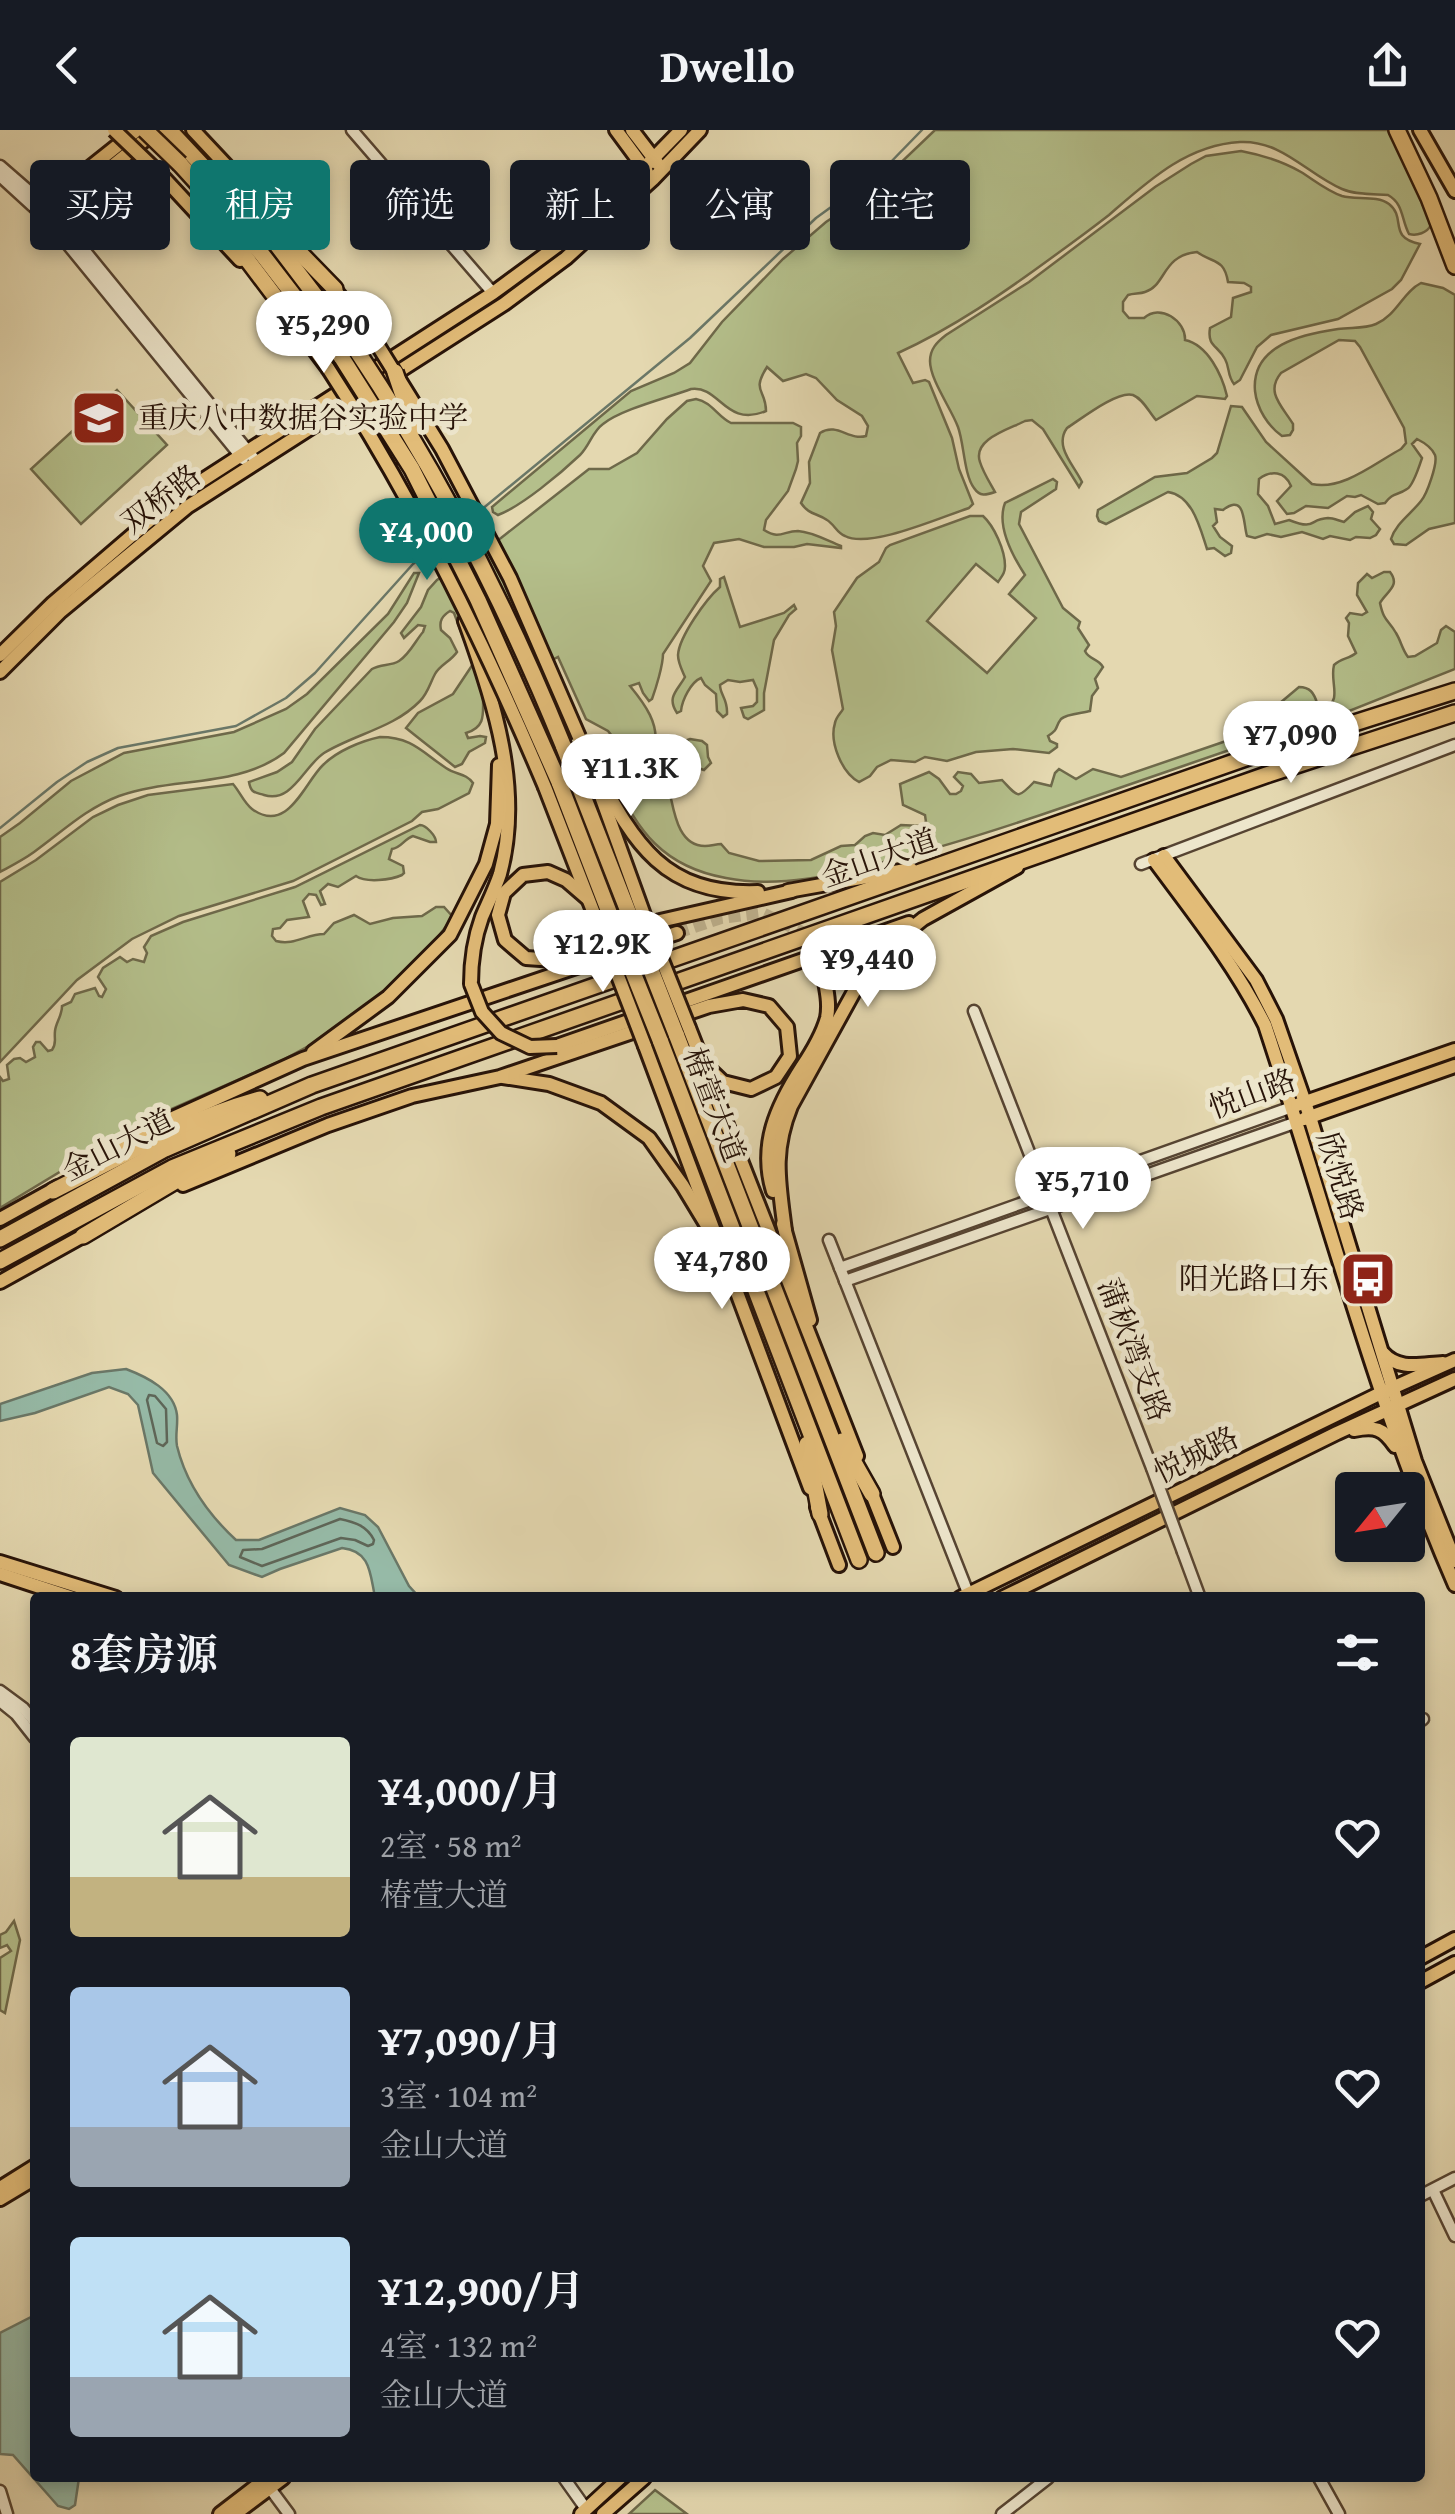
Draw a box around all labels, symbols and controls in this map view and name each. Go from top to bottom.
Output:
text: Dwello [660,33,795,98]
icon: back [40,38,95,93]
icon: share [1360,38,1415,93]
chip: 买房 [30,160,170,250]
chip: 租房 [190,160,330,250]
chip: 筛选 [350,160,490,250]
chip: 新上 [510,160,650,250]
chip: 公寓 [670,160,810,250]
chip: 住宅 [830,160,970,250]
pin: ¥5,290 [243,291,405,376]
text: ¥5,290 [278,300,370,347]
school or university icon: 重庆八中数据谷实验中学 [69,388,129,448]
place label: 重庆八中数据谷实验中学 [138,395,468,439]
street label: 双桥路 [111,453,209,543]
pin: ¥4,000 [346,498,508,583]
text: ¥4,000 [381,507,473,554]
pin: ¥7,090 [1210,701,1372,786]
text: ¥7,090 [1245,710,1337,757]
pin: ¥11.3K [550,734,712,819]
text: ¥11.3K [583,743,679,790]
street label: 金山大道 [815,817,943,897]
pin: ¥12.9K [522,910,684,995]
text: ¥12.9K [555,919,651,966]
pin: ¥9,440 [787,925,949,1010]
text: ¥9,440 [822,934,914,981]
street label: 椿萱大道 [673,1041,757,1169]
street label: 悦山路 [1202,1057,1301,1129]
street label: 金山大道 [54,1097,181,1191]
street label: 欣悦路 [1307,1126,1375,1225]
pin: ¥5,710 [1002,1147,1164,1232]
text: ¥5,710 [1037,1156,1129,1203]
pin: ¥4,780 [641,1227,803,1312]
text: ¥4,780 [676,1236,768,1283]
bus stop icon: 阳光路口东 [1338,1249,1398,1309]
place label: 阳光路口东 [1179,1256,1329,1300]
street label: 蒲秋湾支路 [1088,1272,1182,1428]
street label: 悦城路 [1145,1415,1246,1494]
north arrow [1335,1472,1425,1562]
map controls [1335,1472,1425,1562]
text: 8套房源 [70,1623,218,1684]
icon: filters [1330,1625,1385,1680]
text: ¥4,000/月 [380,1759,563,1820]
icon: home [150,1777,270,1897]
icon: heart [1330,1810,1385,1865]
text: 2室 · 58 m² [380,1822,522,1869]
text: 椿萱大道 [380,1871,508,1918]
text: ¥7,090/月 [380,2009,563,2070]
icon: home [150,2027,270,2147]
icon: heart [1330,2060,1385,2115]
text: 3室 · 104 m² [380,2072,537,2119]
text: 金山大道 [380,2121,508,2168]
text: ¥12,900/月 [380,2259,585,2320]
icon: home [150,2277,270,2397]
icon: heart [1330,2310,1385,2365]
text: 4室 · 132 m² [380,2322,537,2369]
text: 金山大道 [380,2371,508,2418]

